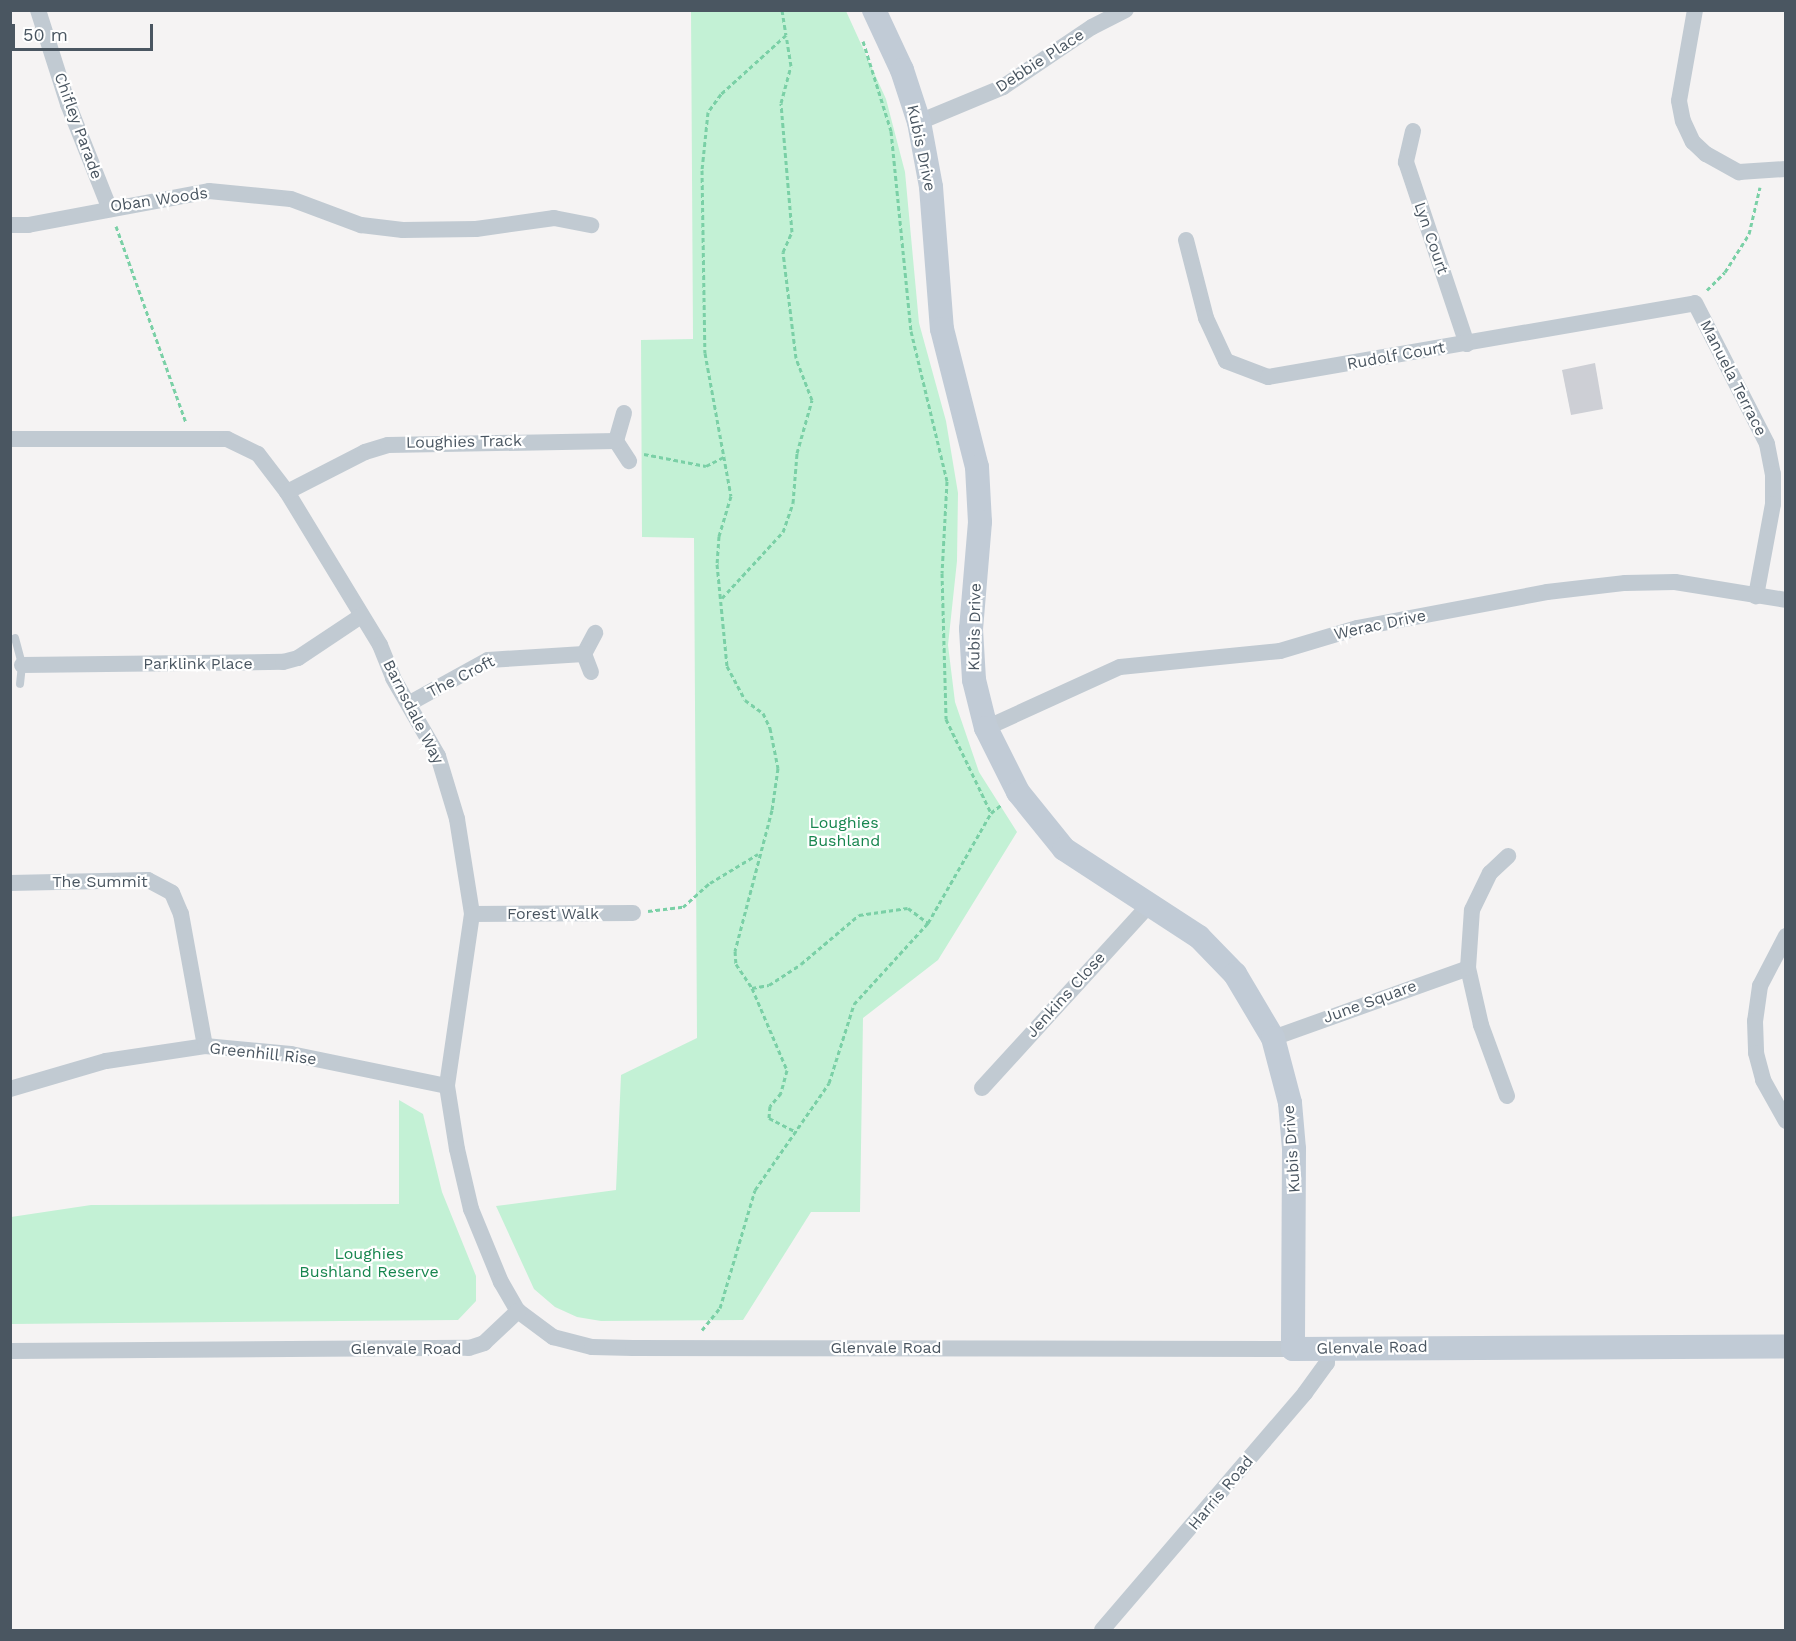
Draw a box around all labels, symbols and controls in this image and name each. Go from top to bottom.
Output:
scale bar [15,12,156,50]
text: 50 m [23,24,68,45]
street label: Debbie Place [992,25,1088,97]
street label: Chifley Parade [50,70,106,182]
street label: Kubis Drive [902,103,940,193]
street label: Oban Woods [109,184,209,216]
street label: Lyn Court [1410,199,1452,277]
street label: Manuela Terrace [1695,317,1771,439]
street label: Rudolf Court [1345,338,1447,374]
street label: Loughies Track [406,431,522,453]
street label: Kubis Drive [965,583,985,671]
street label: Werac Drive [1332,606,1428,644]
street label: The Croft [424,652,498,702]
street label: Parklink Place [143,654,253,674]
street label: Barnsdale Way [378,657,448,767]
park label: Loughies Bushland [808,813,880,851]
street label: The Summit [52,872,148,892]
street label: Forest Walk [507,904,599,924]
street label: Jenkins Close [1023,948,1109,1042]
street label: June Square [1321,976,1419,1028]
street label: Greenhill Rise [208,1039,318,1069]
street label: Kubis Drive [1279,1104,1305,1194]
park label: Loughies Bushland Reserve [299,1244,439,1282]
street label: Glenvale Road [1316,1337,1428,1359]
street label: Glenvale Road [830,1338,942,1358]
street label: Glenvale Road [350,1339,462,1359]
street label: Harris Road [1184,1452,1258,1534]

